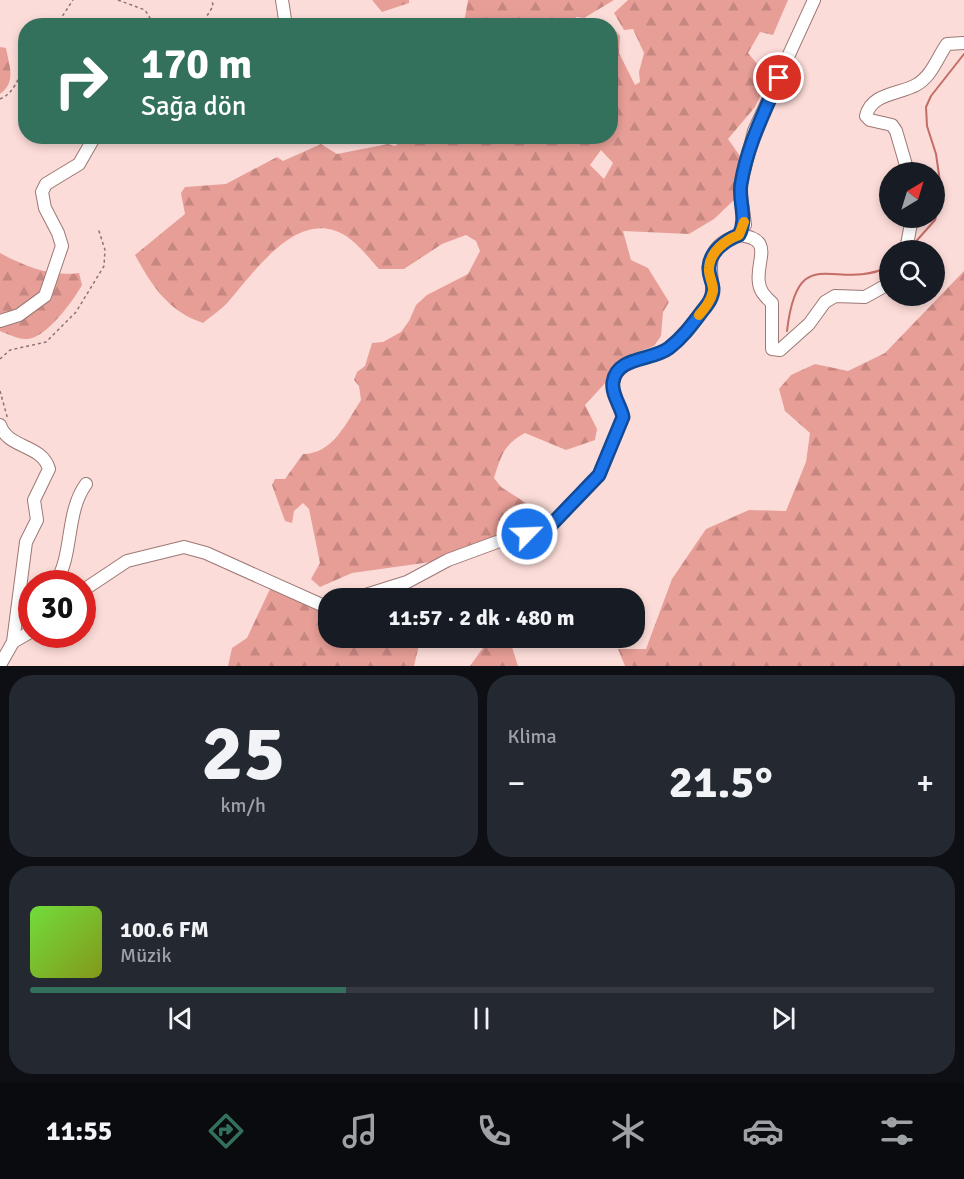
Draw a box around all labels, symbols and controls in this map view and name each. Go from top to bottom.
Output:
text: 170 m [141,39,252,90]
icon: right [42,42,120,120]
pin [753,52,804,103]
icon: arrive [762,61,795,94]
text: Sağa dön [141,90,247,123]
north arrow [879,162,945,228]
map controls [879,162,945,306]
button: search [879,240,945,306]
position arrow [495,502,559,566]
speed limit sign: 30 [18,570,96,648]
text: 11:57 · 2 dk · 480 m [388,604,575,631]
text: 25 [201,706,285,802]
text: Klima [508,724,557,749]
text: 21.5° [669,755,773,810]
text: − [508,763,525,804]
text: + [916,763,934,804]
text: km/h [221,793,266,818]
text: 100.6 FM [120,916,209,943]
text: Müzik [120,943,171,968]
icon: previous [164,1002,197,1035]
icon: pause [465,1002,498,1035]
icon: next [767,1002,800,1035]
icon: directions [205,1110,247,1152]
icon: music [339,1110,381,1152]
icon: phone [473,1110,515,1152]
icon: climate [607,1110,649,1152]
icon: car [742,1110,784,1152]
icon: filters [876,1110,918,1152]
text: 11:55 [46,1115,112,1148]

